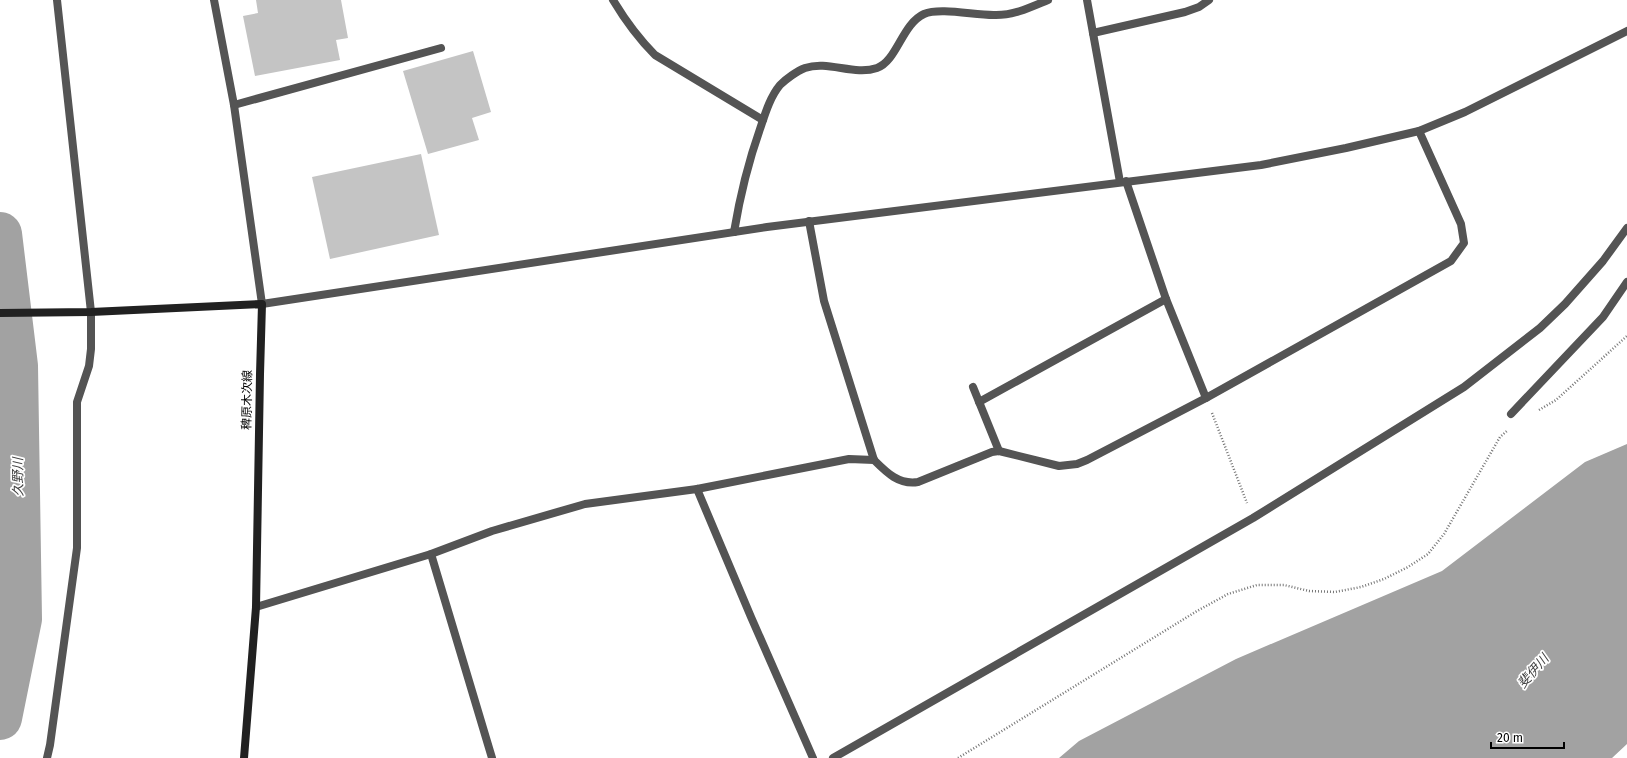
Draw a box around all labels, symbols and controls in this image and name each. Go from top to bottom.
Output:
street label: 稗原木次線 [239,370,255,430]
water label: 久野川 [10,455,26,497]
water label: 斐伊川 [1515,650,1553,691]
scale bar [1491,724,1564,750]
text: 20 m [1497,731,1523,745]

